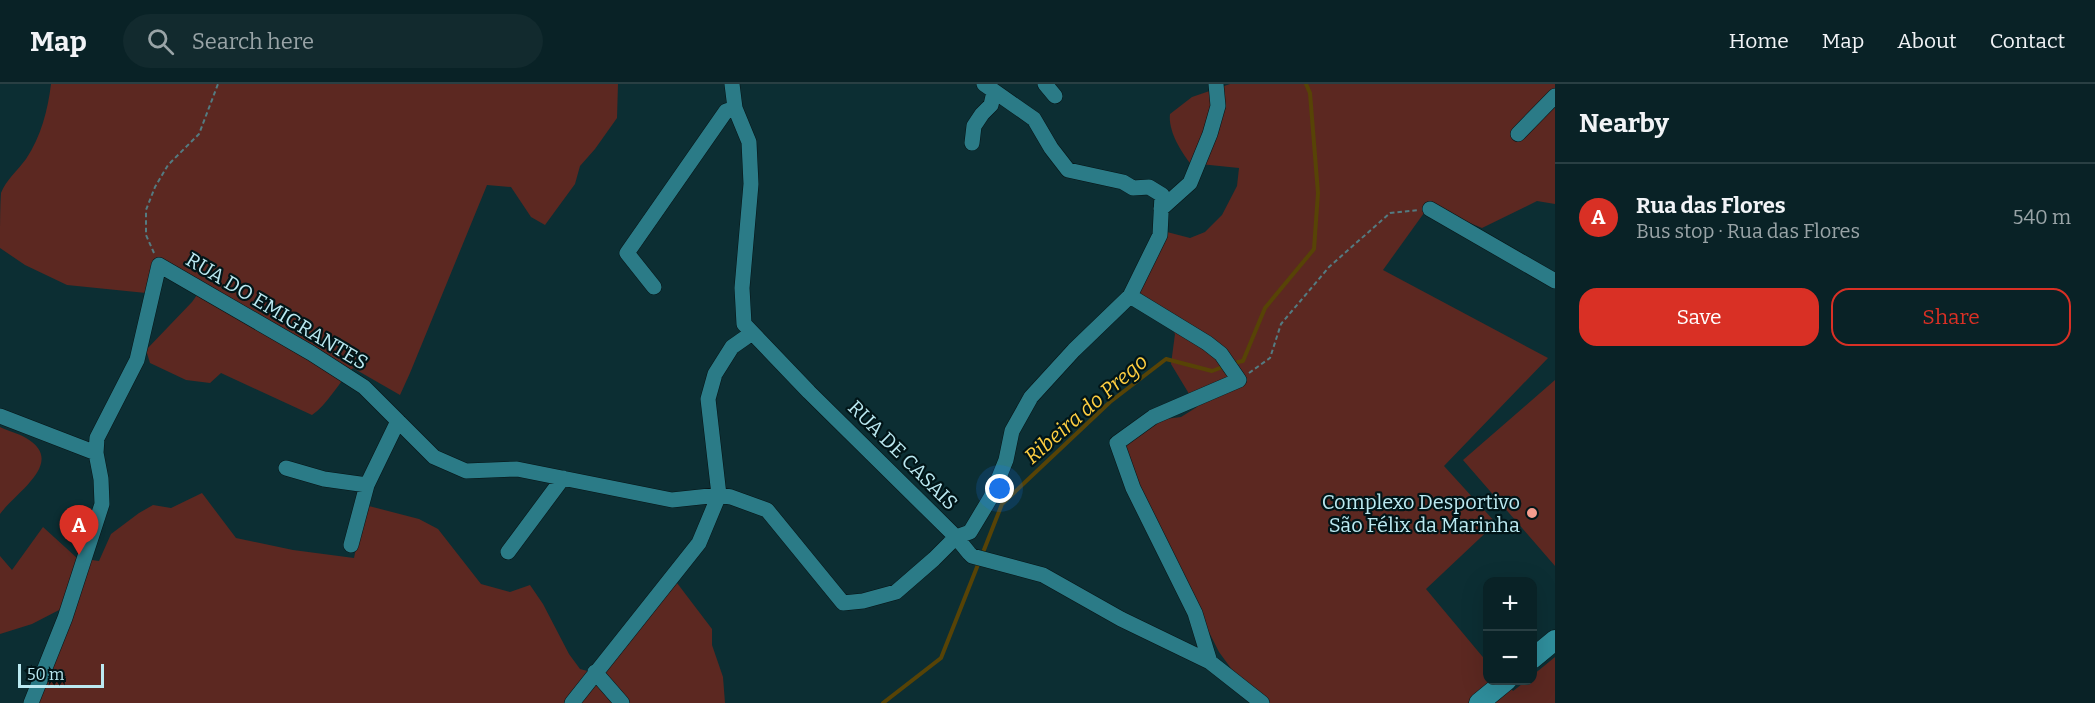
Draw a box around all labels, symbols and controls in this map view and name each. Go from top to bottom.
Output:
search box [123,14,543,68]
text: Map [30,25,87,58]
icon: search [144,25,177,58]
text: Search here [192,28,314,55]
text: Home [1729,28,1789,54]
text: Map [1822,28,1864,54]
text: About [1897,28,1957,54]
text: Contact [1990,28,2065,54]
text: Nearby [1579,108,1669,139]
text: Rua das Flores [1636,192,1786,219]
text: A [1591,205,1606,229]
text: 540 m [2013,205,2071,229]
text: Bus stop · Rua das Flores [1636,219,1860,243]
street label: RUA DO EMIGRANTES [182,247,372,375]
button: Save [1579,288,1819,346]
button: Share [1831,288,2071,346]
water label: Ribeira do Prego [1019,348,1153,470]
street label: RUA DE CASAIS [843,395,963,515]
your location [985,474,1014,503]
place label: Complexo Desportivo São Félix da Marinha [1322,490,1520,537]
pin: A [60,506,98,555]
marker: Complexo Desportivo São Félix da Marinha [1525,506,1539,520]
map controls [1483,577,1537,685]
button: + [1483,577,1537,631]
button: − [1483,631,1537,685]
scale bar [18,661,104,688]
text: 50 m [27,665,64,684]

